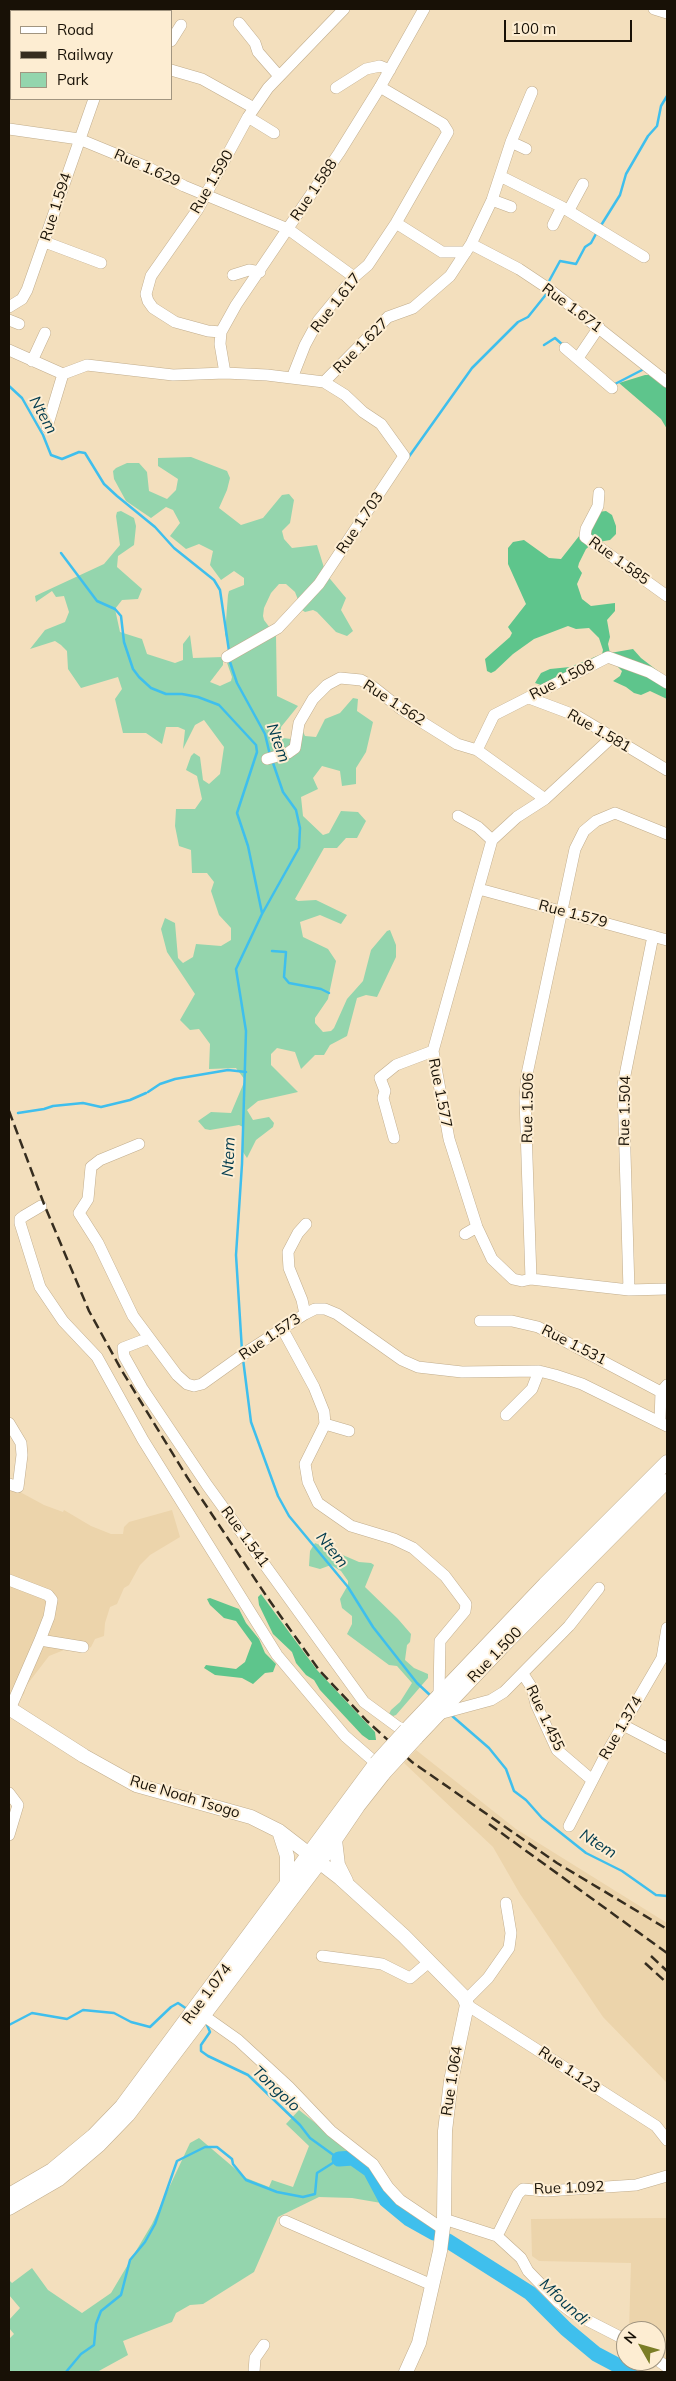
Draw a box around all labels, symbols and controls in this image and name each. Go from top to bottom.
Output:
legend [10,10,172,100]
scale bar [506,10,634,42]
text: 100 m [512,19,556,38]
text: Road [57,20,94,39]
text: Railway [57,45,113,64]
text: Park [57,70,89,89]
street label: Rue 1.629 [111,145,183,191]
street label: Rue 1.590 [187,147,237,217]
street label: Rue 1.588 [287,156,341,224]
street label: Rue 1.594 [37,171,75,243]
street label: Rue 1.617 [307,270,365,336]
street label: Rue 1.671 [538,280,606,336]
street label: Rue 1.627 [330,315,392,377]
water label: Ntem [25,393,61,437]
street label: Rue 1.703 [333,489,387,557]
street label: Rue 1.585 [585,533,653,589]
street label: Rue 1.508 [526,656,598,704]
street label: Rue 1.562 [360,676,428,730]
street label: Rue 1.581 [564,706,634,756]
water label: Ntem [262,721,294,765]
street label: Rue 1.579 [537,896,609,932]
street label: Rue 1.577 [424,1057,456,1129]
street label: Rue 1.506 [518,1073,538,1143]
street label: Rue 1.504 [615,1076,635,1146]
water label: Ntem [218,1136,240,1178]
street label: Rue 1.573 [236,1310,304,1364]
street label: Rue 1.531 [538,1321,610,1369]
street label: Rue 1.541 [217,1503,273,1571]
water label: Ntem [312,1528,352,1572]
street label: Rue 1.500 [464,1623,526,1687]
street label: Rue 1.455 [522,1682,568,1754]
street label: Rue 1.374 [596,1693,646,1763]
street label: Rue Noah Tsogo [128,1772,242,1822]
water label: Ntem [576,1825,620,1863]
street label: Rue 1.074 [179,1960,235,2028]
street label: Rue 1.123 [535,2043,603,2097]
street label: Rue 1.064 [438,2045,466,2117]
water label: Tongolo [248,2062,304,2116]
street label: Rue 1.092 [533,2178,605,2198]
water label: Mfoundi [535,2274,593,2330]
north arrow [616,2321,666,2371]
text: N [620,2328,640,2347]

